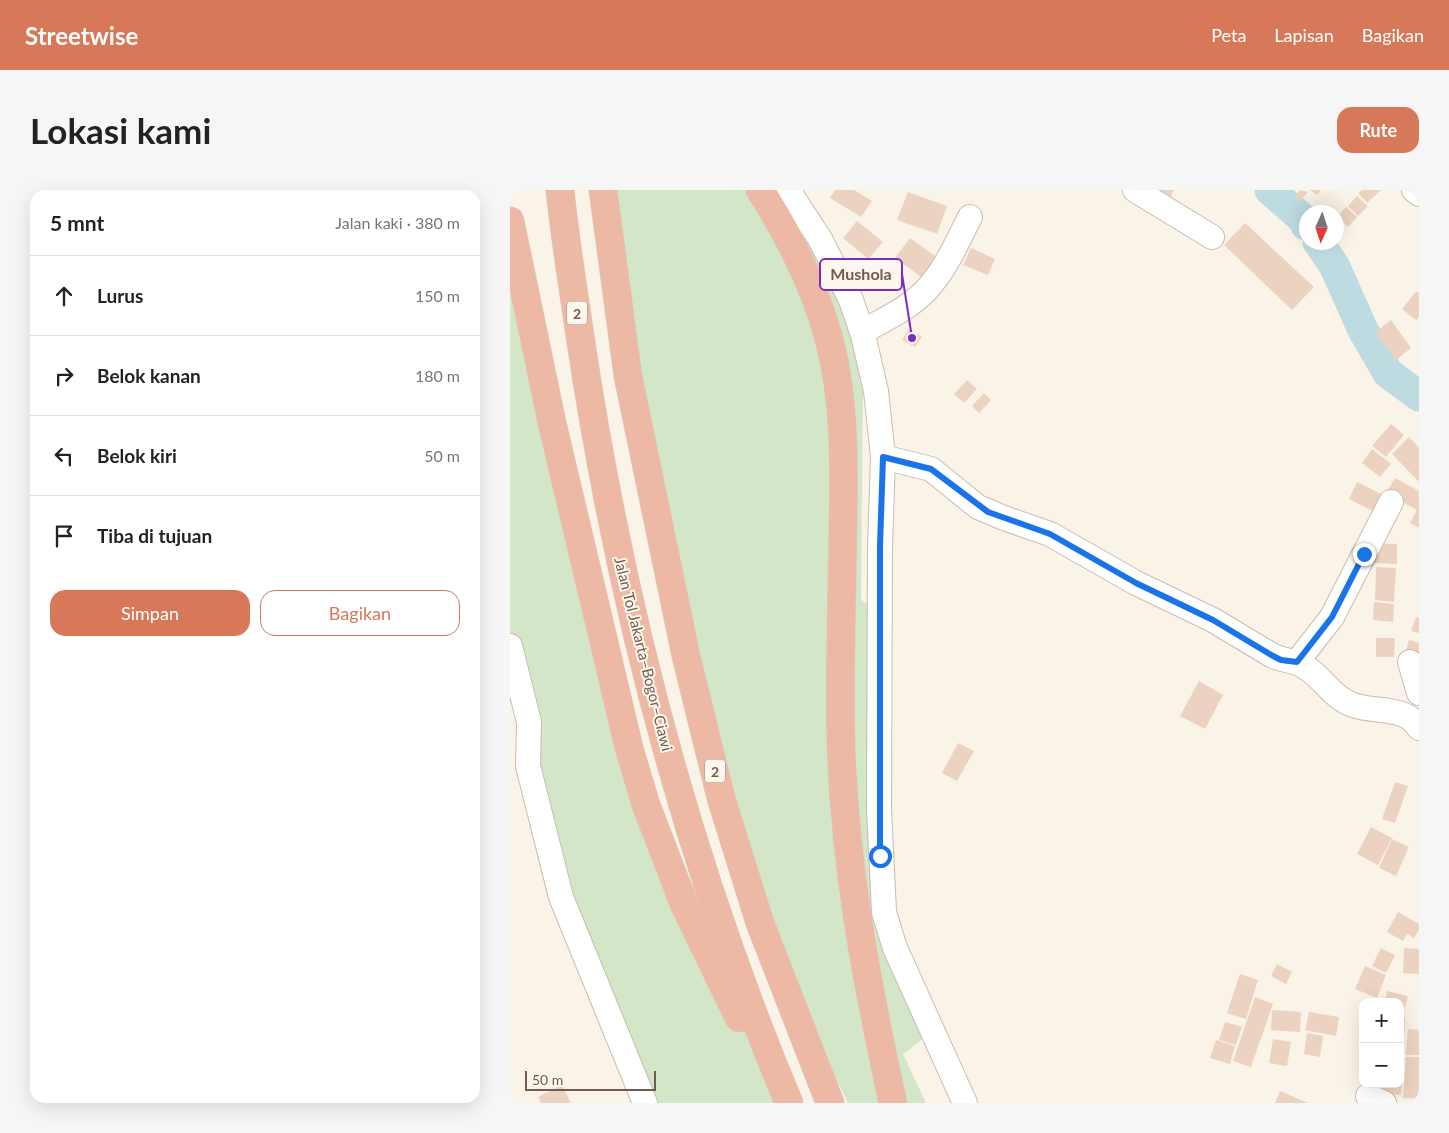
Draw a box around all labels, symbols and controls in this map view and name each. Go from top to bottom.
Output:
text: Streetwise [25,21,138,50]
text: Peta [1211,24,1246,46]
text: Lapisan [1274,24,1334,46]
text: Bagikan [1362,24,1424,46]
button: Rute [1337,107,1419,153]
text: Lokasi kami [30,109,211,151]
north arrow [1299,205,1344,250]
text: 5 mnt [50,210,104,235]
text: Jalan kaki · 380 m [335,213,460,232]
callout: Mushola [820,259,902,290]
text: Mushola [830,264,892,283]
icon: ahead [50,282,78,310]
text: Lurus [97,284,143,307]
text: 150 m [415,286,460,305]
road number: 2 [567,302,587,324]
icon: right [50,362,78,390]
text: Belok kanan [97,364,201,387]
text: 180 m [415,366,460,385]
icon: left [50,442,78,470]
text: Belok kiri [97,444,177,467]
text: 50 m [424,446,460,465]
icon: arrive [50,522,78,550]
text: Tiba di tujuan [97,524,212,547]
route end [1353,543,1376,566]
street label: Jalan Tol Jakarta–Bogor–Ciawi [611,555,677,753]
button: Simpan [50,590,250,636]
button: Bagikan [260,590,460,636]
road number: 2 [705,760,725,782]
route start [869,845,892,868]
map controls [1359,998,1404,1088]
button: + [1359,998,1404,1043]
button: − [1359,1043,1404,1088]
scale bar [525,1068,656,1091]
text: 50 m [532,1071,563,1088]

